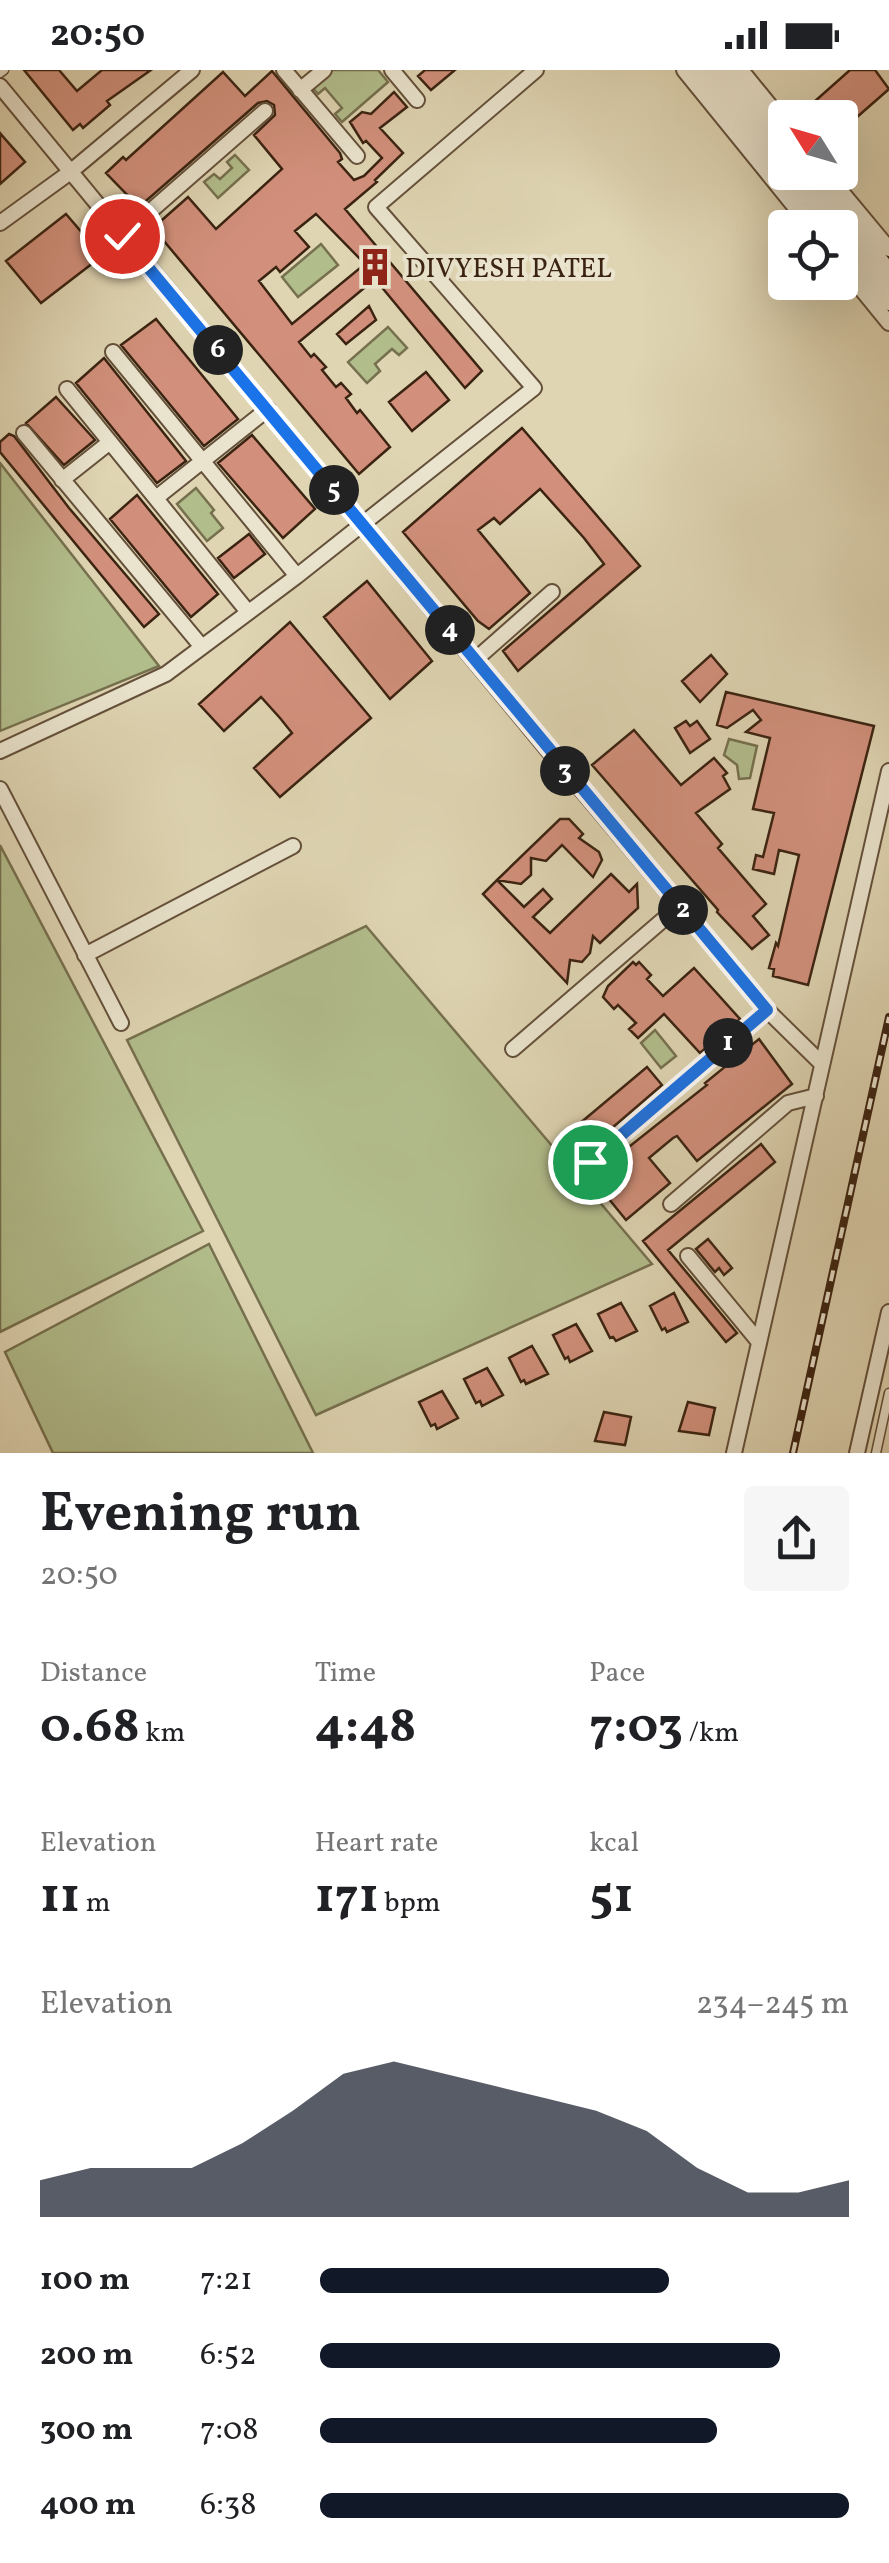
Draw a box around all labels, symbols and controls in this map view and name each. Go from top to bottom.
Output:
text: 20:50 [50,9,145,62]
north arrow [768,100,858,190]
map controls [768,100,858,300]
pin [80,194,165,279]
icon: check [95,209,150,264]
button: locate [768,210,858,300]
building icon: DIVYESH PATEL [354,246,396,288]
place label: DIVYESH PATEL [405,250,612,289]
pin: 6 [193,325,243,375]
text: 6 [210,330,226,369]
pin: 5 [309,465,359,515]
text: 5 [327,470,341,509]
pin: 4 [425,605,475,655]
text: 4 [442,610,458,649]
pin: 3 [540,746,590,796]
text: 3 [558,751,572,790]
pin: 2 [658,885,708,935]
text: 2 [676,890,690,929]
pin: 1 [703,1018,753,1068]
text: 1 [722,1023,734,1062]
pin [548,1120,633,1205]
icon: arrive [563,1135,618,1190]
text: Evening run [40,1478,361,1554]
button: share [744,1486,849,1591]
text: 20:50 [40,1554,118,1598]
text: Distance [40,1654,147,1693]
text: Time [315,1654,376,1693]
text: Pace [589,1654,645,1693]
text: 0.68 [40,1693,140,1763]
text: 4:48 [315,1693,416,1763]
text: 7:03 [589,1693,683,1763]
text: km [140,1714,185,1753]
text: /km [683,1714,739,1753]
text: Elevation [40,1824,156,1863]
text: Heart rate [315,1824,438,1863]
text: kcal [589,1824,639,1863]
text: 11 [40,1863,80,1933]
text: 171 [315,1863,379,1933]
text: 51 [589,1863,633,1933]
text: m [80,1884,111,1923]
text: bpm [379,1884,441,1923]
text: Elevation [40,1983,173,2027]
text: 234–245 m [696,1983,849,2027]
text: 100 m [40,2259,130,2303]
text: 7:21 [200,2259,253,2303]
text: 200 m [40,2334,134,2378]
text: 6:52 [200,2334,256,2378]
text: 300 m [40,2409,133,2453]
text: 7:08 [200,2409,259,2453]
text: 400 m [40,2484,136,2528]
text: 6:38 [200,2484,256,2528]

